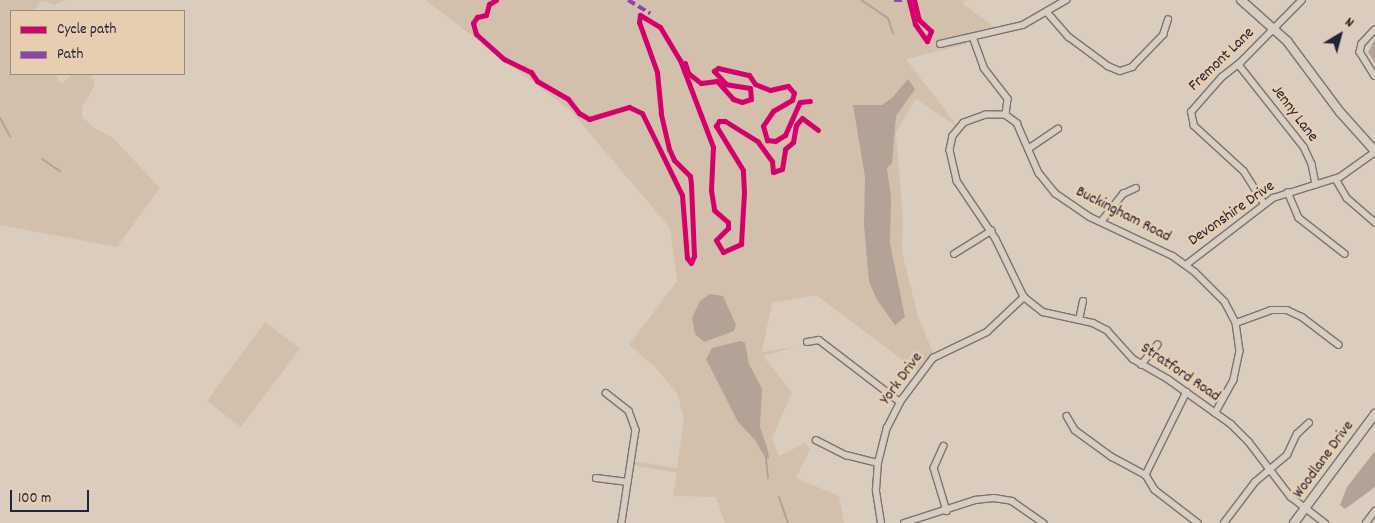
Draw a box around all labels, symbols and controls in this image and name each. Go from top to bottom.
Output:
legend [10,10,185,75]
north arrow [1315,10,1365,60]
text: N [1340,13,1358,33]
text: Cycle path [57,19,116,41]
street label: Fremont Lane [1185,24,1259,96]
text: Path [57,44,83,66]
street label: Jenny Lane [1266,82,1322,146]
street label: Devonshire Drive [1185,177,1279,251]
street label: Buckingham Road [1072,183,1174,247]
street label: Stratford Road [1136,339,1224,407]
street label: York Drive [877,349,927,409]
street label: Woodlane Drive [1289,417,1359,503]
scale bar [12,480,91,512]
text: 100 m [18,488,51,510]

